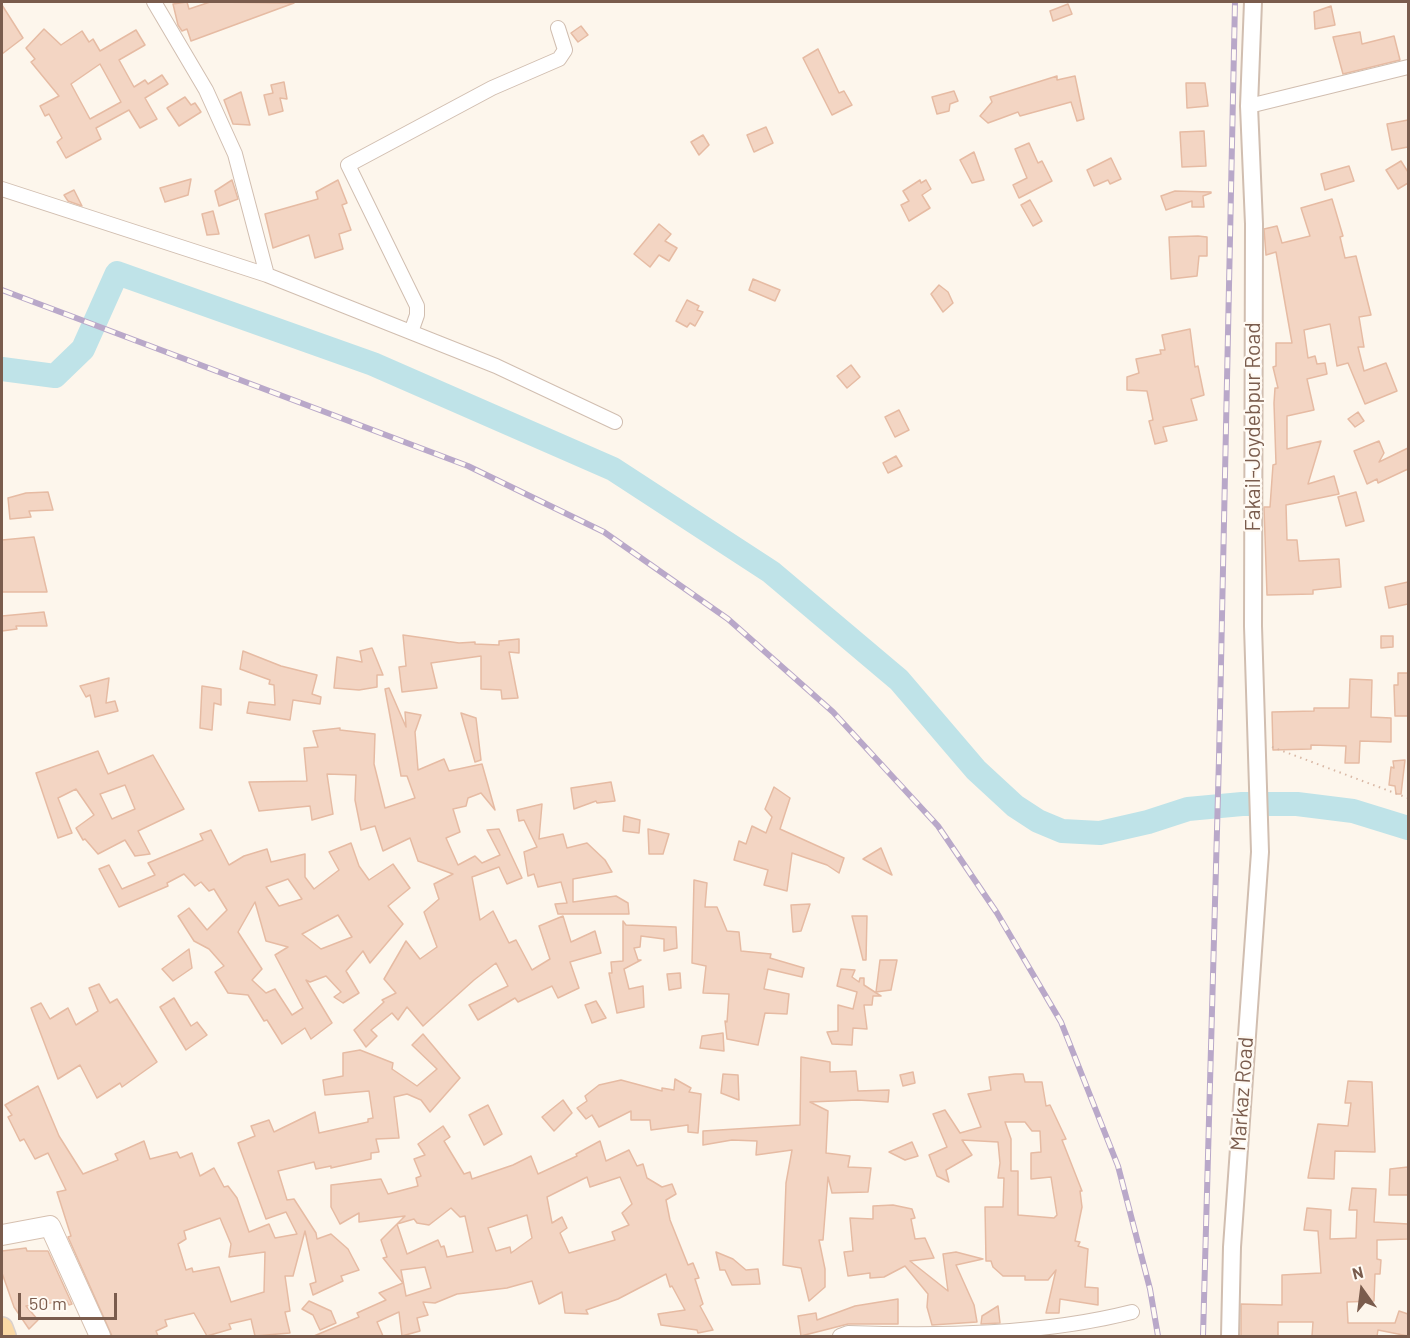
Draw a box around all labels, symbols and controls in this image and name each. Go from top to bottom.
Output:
street label: Fakail-Joydebpur Road [1240,322,1266,532]
street label: Markaz Road [1225,1036,1259,1152]
north arrow [1332,1260,1392,1320]
text: N [1350,1262,1365,1283]
scale bar [21,1281,120,1319]
text: 50 m [29,1292,67,1314]

